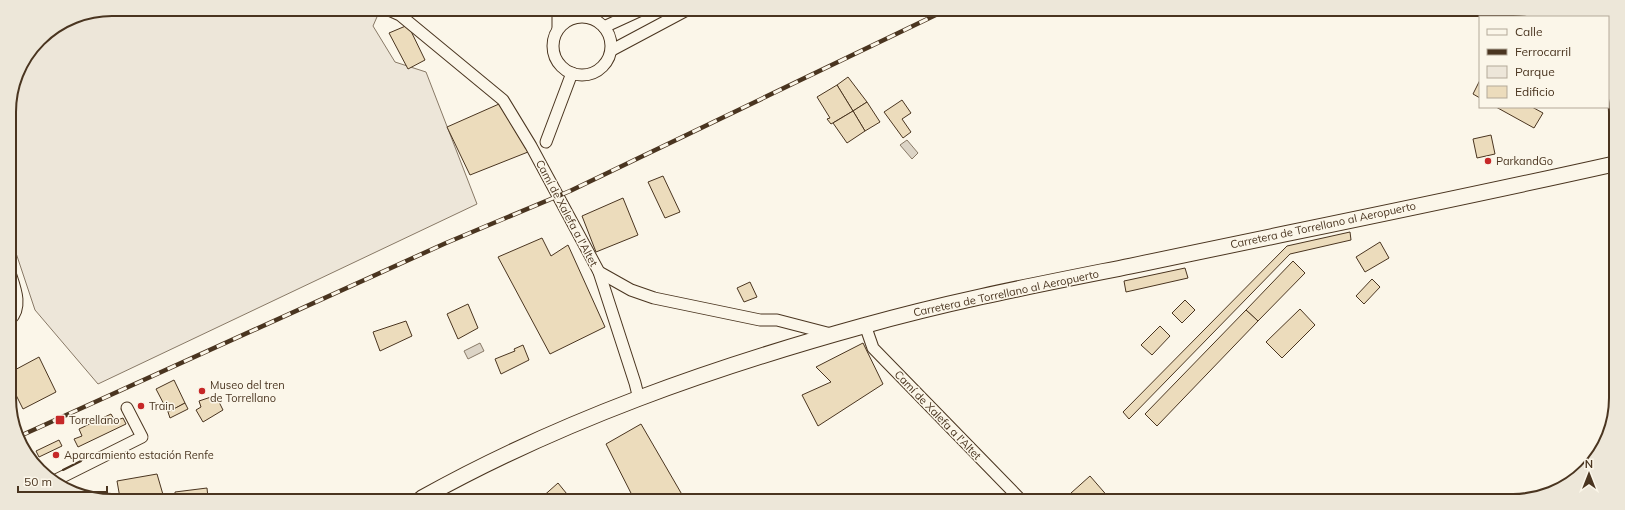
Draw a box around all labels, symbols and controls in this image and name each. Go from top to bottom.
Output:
legend [1479,16,1609,108]
text: Calle [1515,24,1542,39]
text: Ferrocarril [1515,44,1571,59]
text: Parque [1515,64,1555,79]
text: Edificio [1515,84,1555,99]
place label: ParkandGo [1496,154,1553,168]
marker: ParkandGo [1483,156,1493,166]
street label: Camí de Xalefa a l'Altet [533,157,601,269]
street label: Carretera de Torrellano al Aeropuerto [1229,198,1417,252]
street label: Carretera de Torrellano al Aeropuerto [912,266,1100,320]
street label: Camí de Xalefa a l'Altet [892,367,984,463]
place label: Museo del tren de Torrellano [210,378,285,405]
marker: Museo del tren de Torrellano [197,386,207,396]
place label: Train [149,399,174,413]
marker: Train [136,401,146,411]
place label: Torrellano [69,413,120,427]
marker: Torrellano [54,414,66,426]
place label: Aparcamiento estación Renfe [64,448,214,462]
marker: Aparcamiento estación Renfe [51,450,61,460]
north arrow [1569,454,1609,494]
text: N [1585,457,1593,471]
scale bar [18,468,107,494]
text: 50 m [24,474,52,489]

